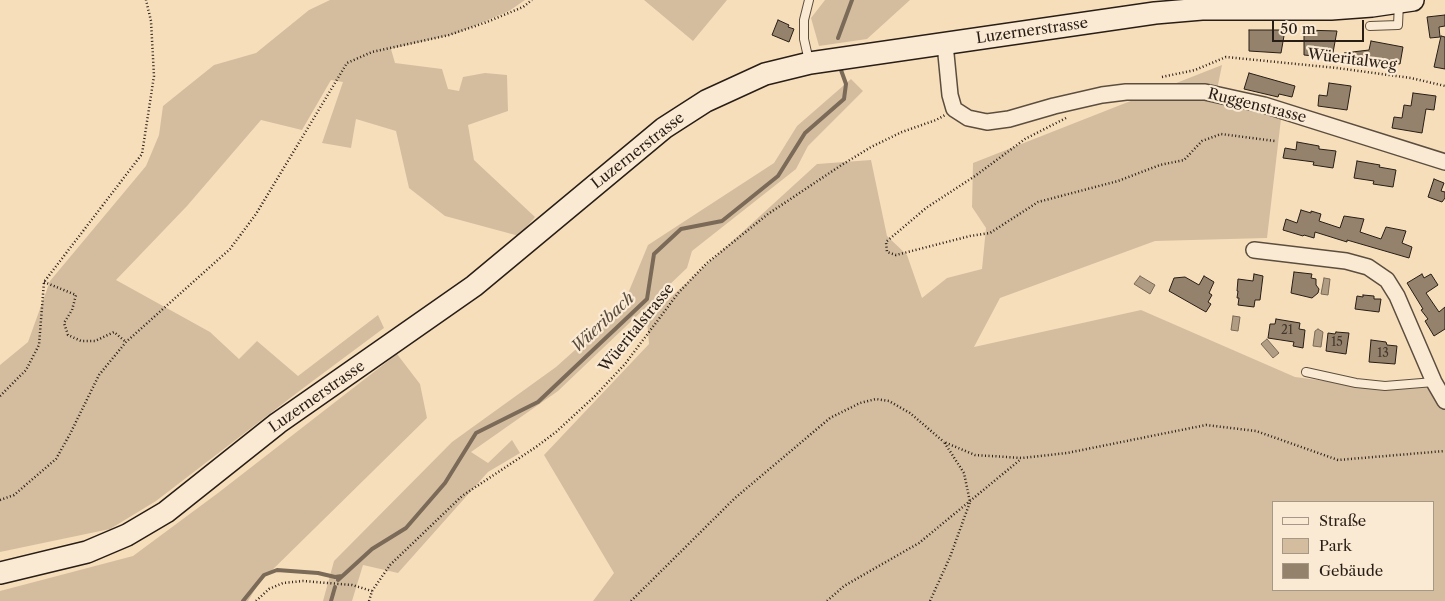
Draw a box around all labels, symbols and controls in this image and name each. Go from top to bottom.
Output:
scale bar [1275,10,1368,42]
street label: Luzernerstrasse [975,14,1089,48]
text: 50 m [1280,19,1316,38]
street label: Wüeritalweg [1306,46,1398,74]
street label: Ruggenstrasse [1206,85,1308,127]
street label: Luzernerstrasse [588,109,688,193]
street label: Wüeritalstrasse [596,280,678,376]
water label: Wüeribach [568,289,638,357]
house number: 21 [1281,324,1293,338]
house number: 15 [1331,336,1343,350]
house number: 13 [1377,347,1389,361]
street label: Luzernerstrasse [266,357,368,437]
legend [1272,501,1435,591]
text: Straße [1319,511,1366,530]
text: Park [1319,536,1352,555]
text: Gebäude [1319,561,1383,580]

